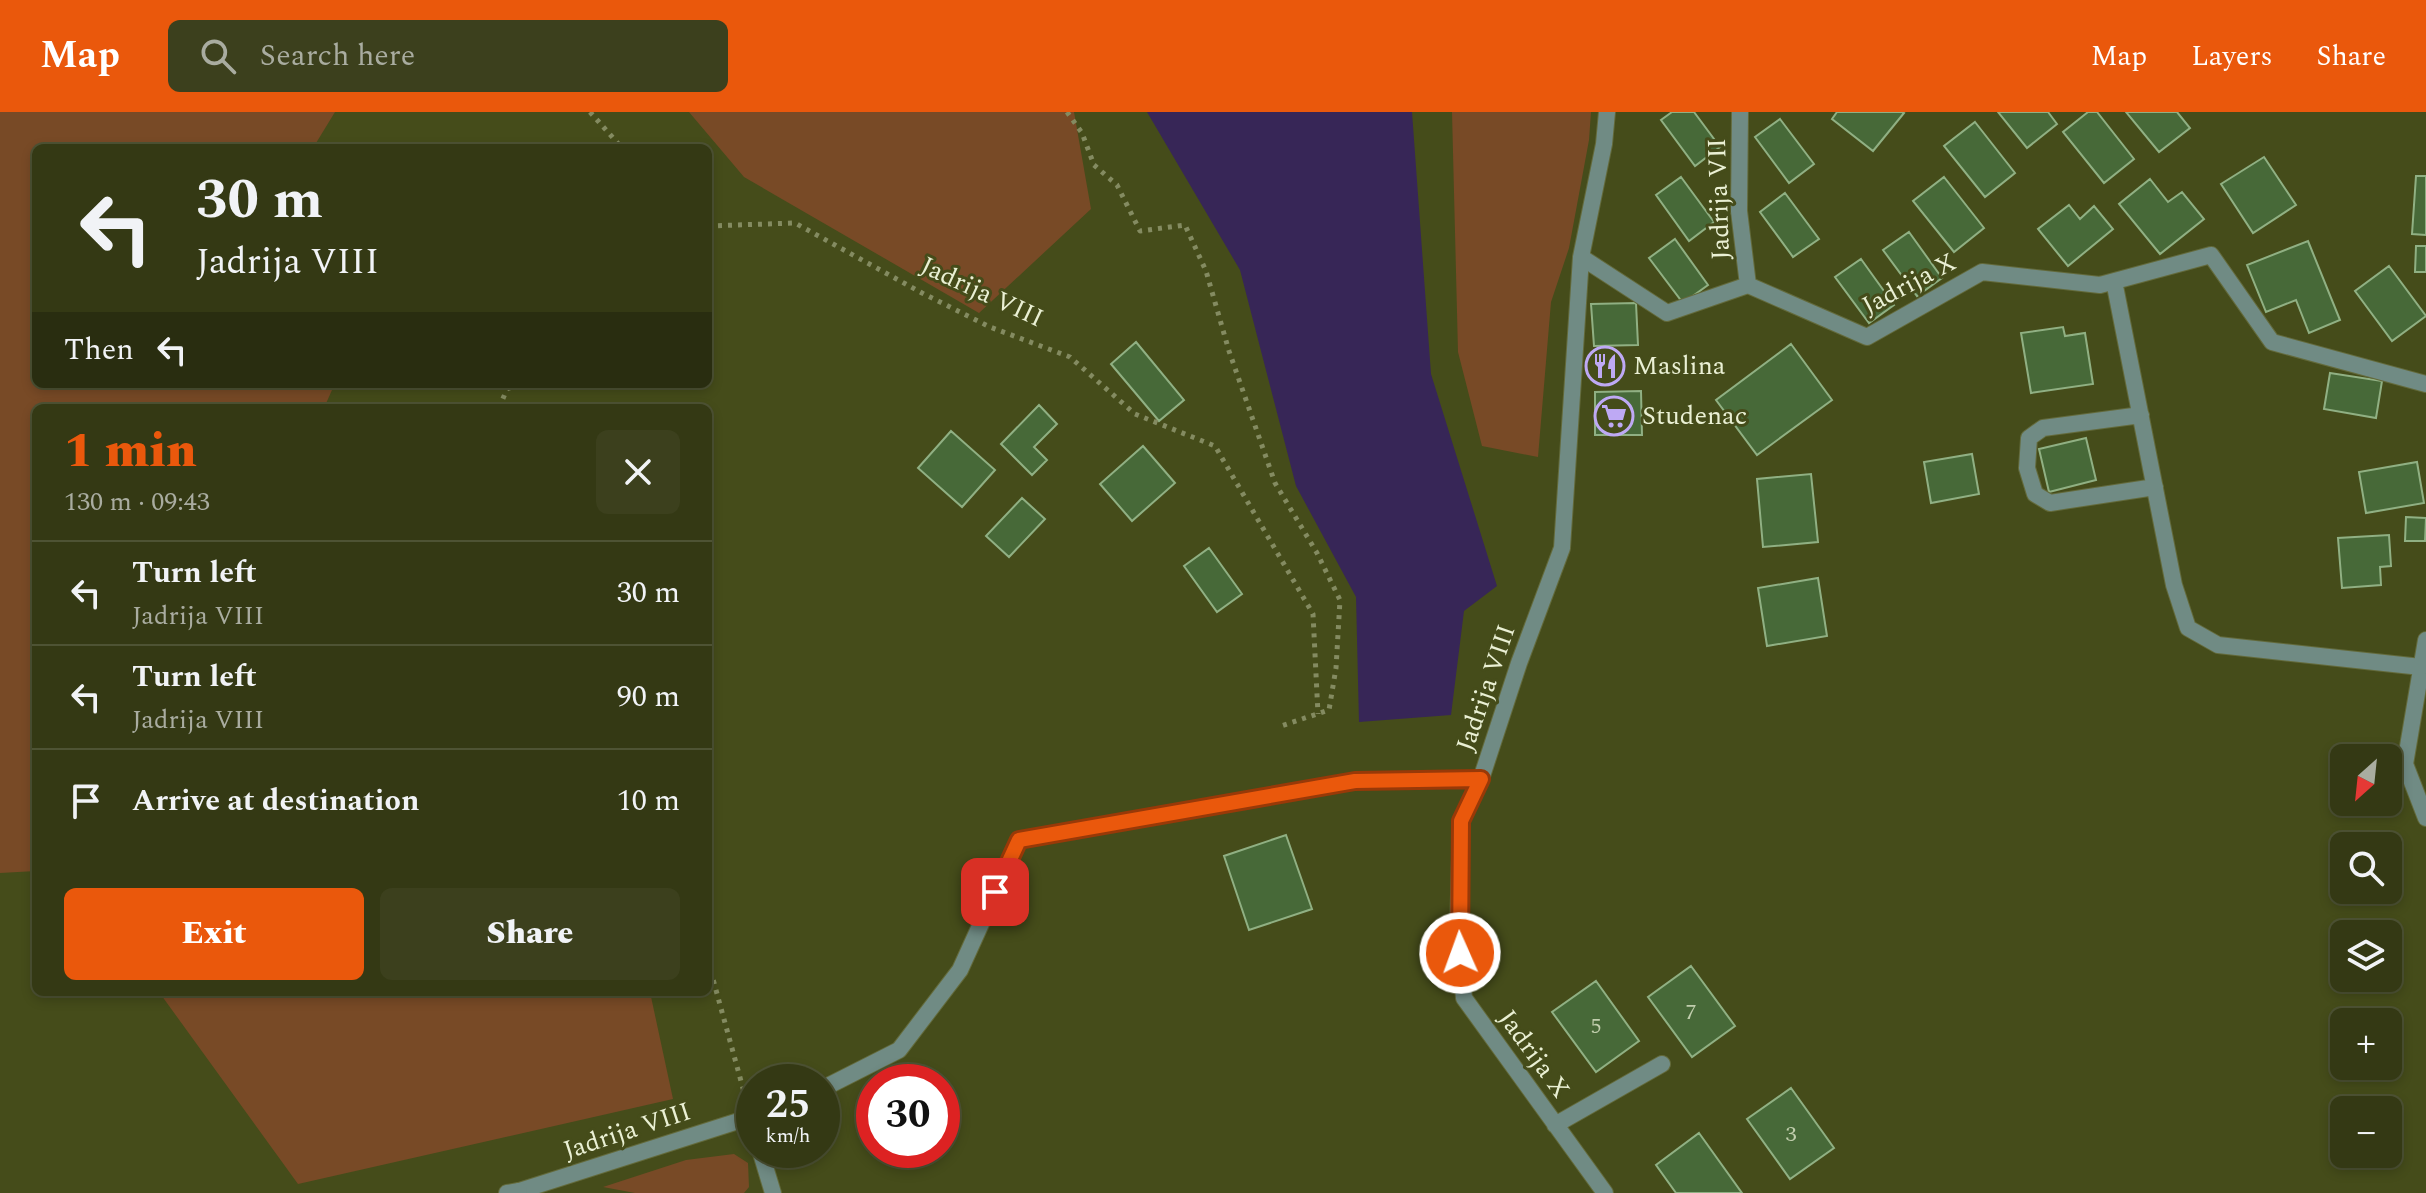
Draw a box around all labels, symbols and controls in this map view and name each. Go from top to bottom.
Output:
search box [168,20,728,92]
text: Map [40,27,120,85]
text: Search here [260,33,415,79]
icon: search [196,34,240,78]
text: Map [2091,35,2147,78]
text: Layers [2191,35,2273,78]
text: Share [2317,35,2386,78]
street label: Jadrija VII [1697,137,1741,261]
text: 30 m [196,158,323,243]
icon: left [64,176,168,280]
text: Jadrija VIII [196,235,379,290]
street label: Jadrija X [1855,242,1963,326]
street label: Jadrija VIII [914,246,1050,338]
text: Then [64,327,134,373]
icon: left [150,328,194,372]
restaurant icon: Maslina [1584,345,1626,387]
place label: Maslina [1633,346,1726,386]
supermarket icon: Studenac [1593,395,1635,437]
place label: Studenac [1642,396,1747,436]
text: 1 min [64,415,197,488]
button: close [596,430,680,514]
text: 130 m · 09:43 [64,482,210,522]
text: Turn left [132,550,257,596]
text: 30 m [617,570,680,616]
icon: left [64,571,108,615]
text: Jadrija VIII [132,596,264,636]
street label: Jadrija VIII [1446,619,1526,757]
text: Turn left [132,654,257,700]
text: 90 m [617,674,680,720]
icon: left [64,675,108,719]
text: Jadrija VIII [132,700,264,740]
north arrow [2330,744,2402,816]
map controls [2330,744,2402,1168]
text: Arrive at destination [132,778,419,824]
text: 10 m [617,778,680,824]
icon: arrive [64,779,108,823]
button: search [2330,832,2402,904]
pin [961,858,1029,926]
icon: arrive [973,870,1017,914]
button: Exit [64,888,364,980]
button: Share [380,888,680,980]
position arrow [1418,911,1502,995]
button: layers [2330,920,2402,992]
house number: 7 [1685,996,1697,1029]
street label: Jadrija X [1488,1001,1580,1107]
button: + [2330,1008,2402,1080]
house number: 5 [1590,1010,1602,1043]
speed limit sign: 30 [856,1064,960,1168]
text: 25 [766,1075,810,1136]
street label: Jadrija VIII [558,1092,696,1170]
button: − [2330,1096,2402,1168]
house number: 3 [1785,1118,1797,1151]
text: km/h [766,1121,811,1151]

